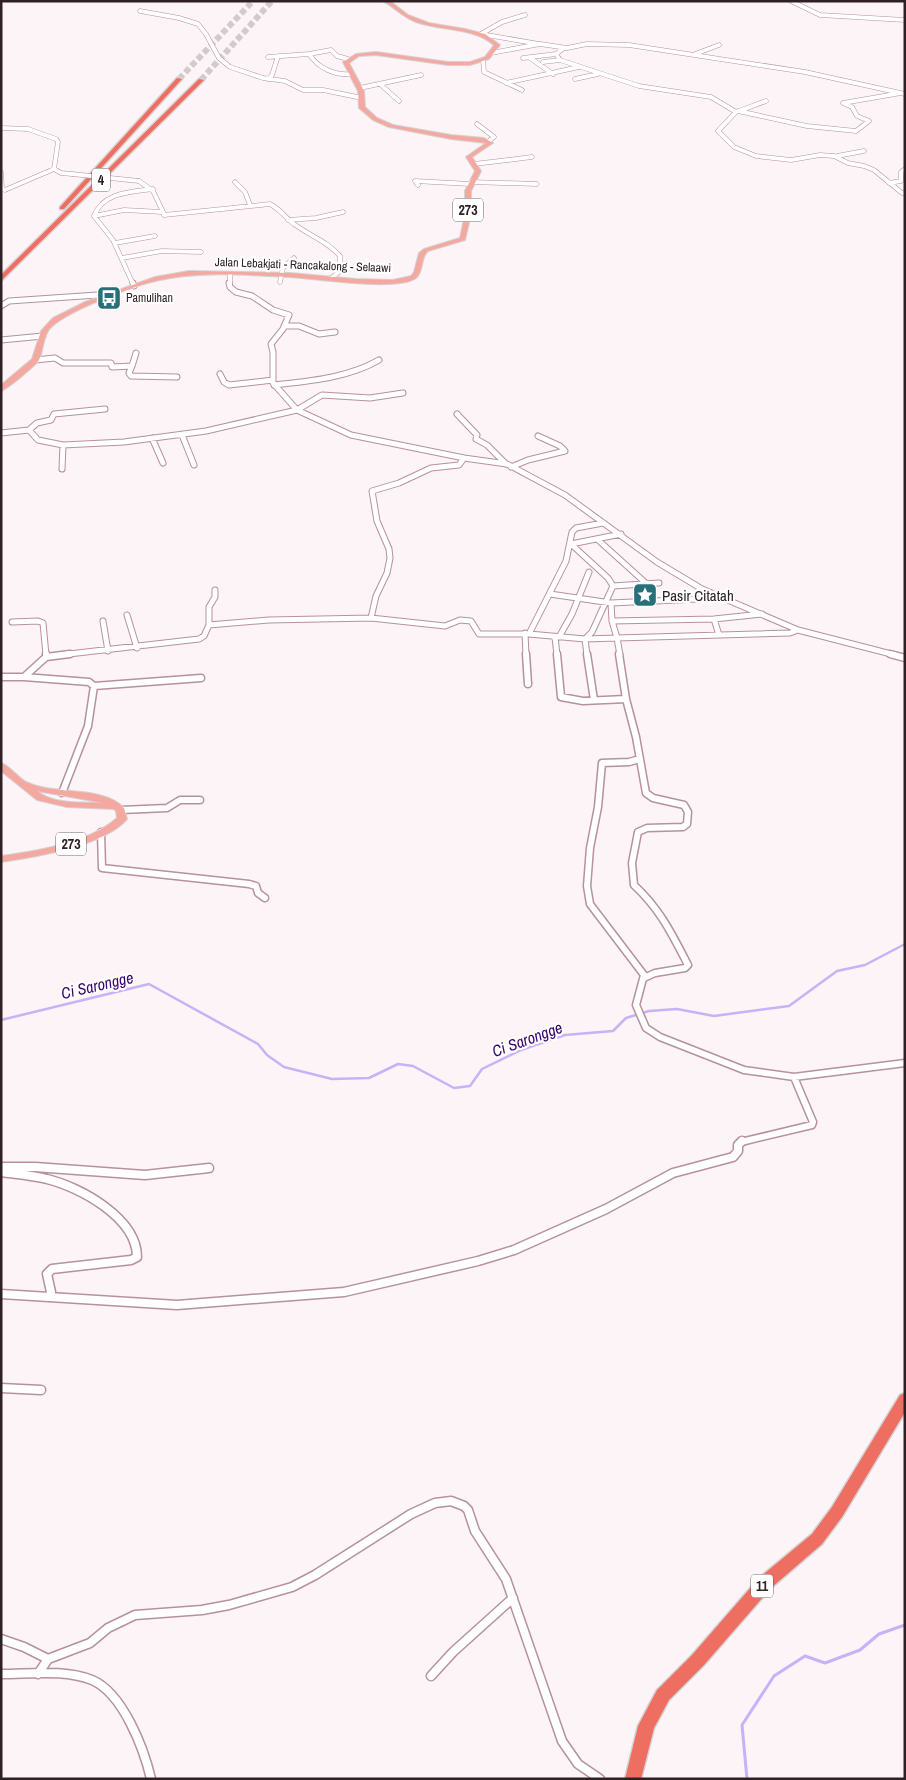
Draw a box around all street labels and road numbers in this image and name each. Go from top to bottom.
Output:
road number: 4 [92,168,110,192]
road number: 273 [453,198,483,222]
street label: Jalan Lebakjati - Rancakalong - Selaawi [215,254,391,276]
road number: 273 [56,832,86,856]
road number: 11 [751,1574,773,1598]

